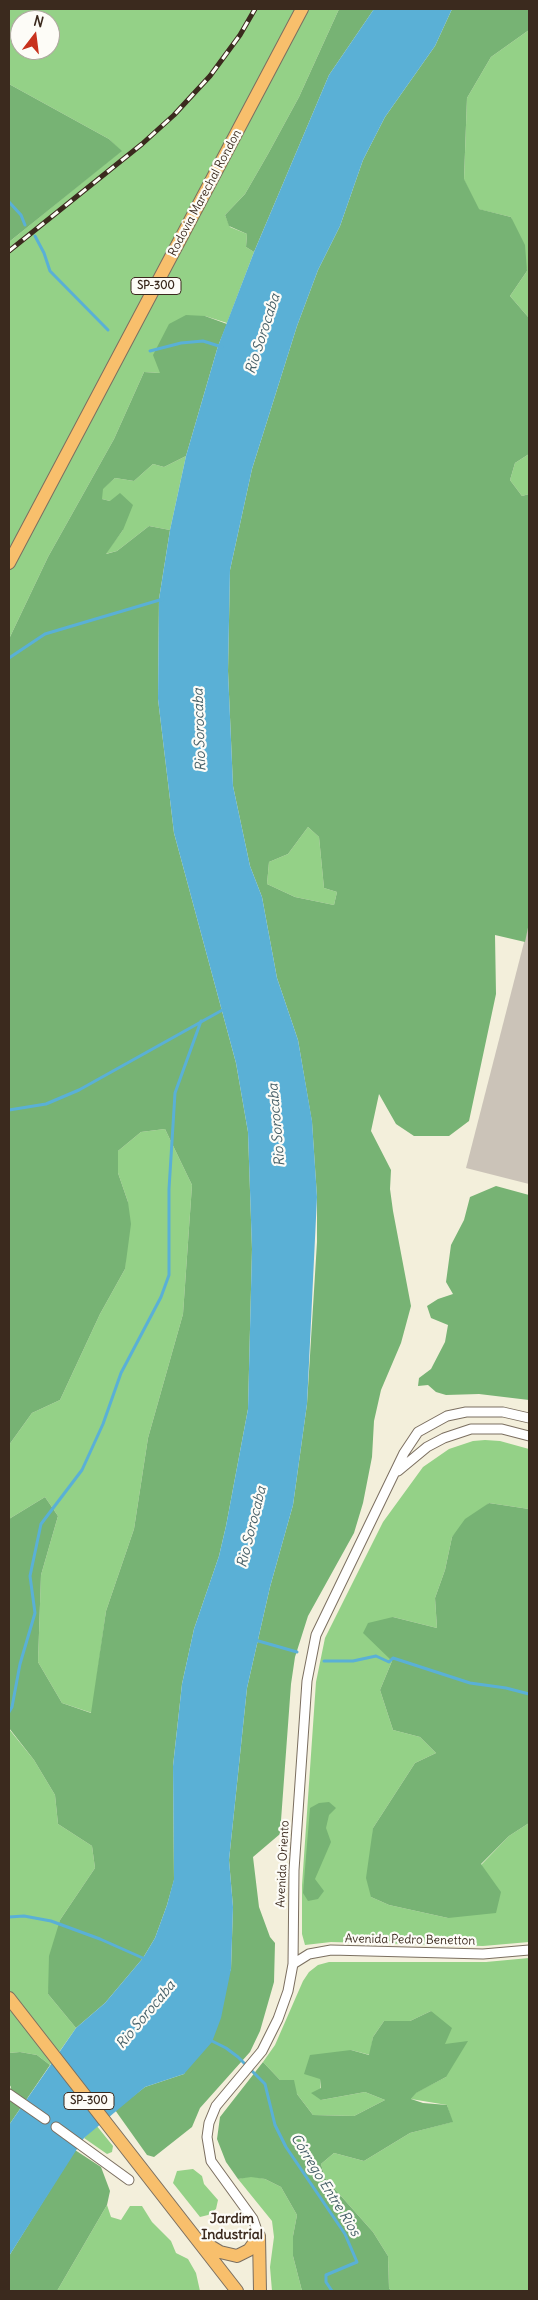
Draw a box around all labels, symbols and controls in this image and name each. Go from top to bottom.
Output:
north arrow [10,10,60,60]
text: N [32,12,46,31]
street label: Rodovia Marechal Rondon [165,127,245,259]
road number: SP-300 [131,278,181,294]
water label: Rio Sorocaba [242,292,284,376]
water label: Rio Sorocaba [190,688,210,772]
water label: Rio Sorocaba [265,1083,289,1167]
water label: Rio Sorocaba [234,1485,270,1569]
street label: Avenida Oriento [274,1820,292,1908]
street label: Avenida Pedro Benetton [345,1932,475,1948]
water label: Rio Sorocaba [113,1978,179,2052]
road number: SP-300 [64,2092,114,2110]
water label: Córrego Entre Rios [287,2131,363,2239]
district label: Jardim Industrial [201,2211,263,2244]

